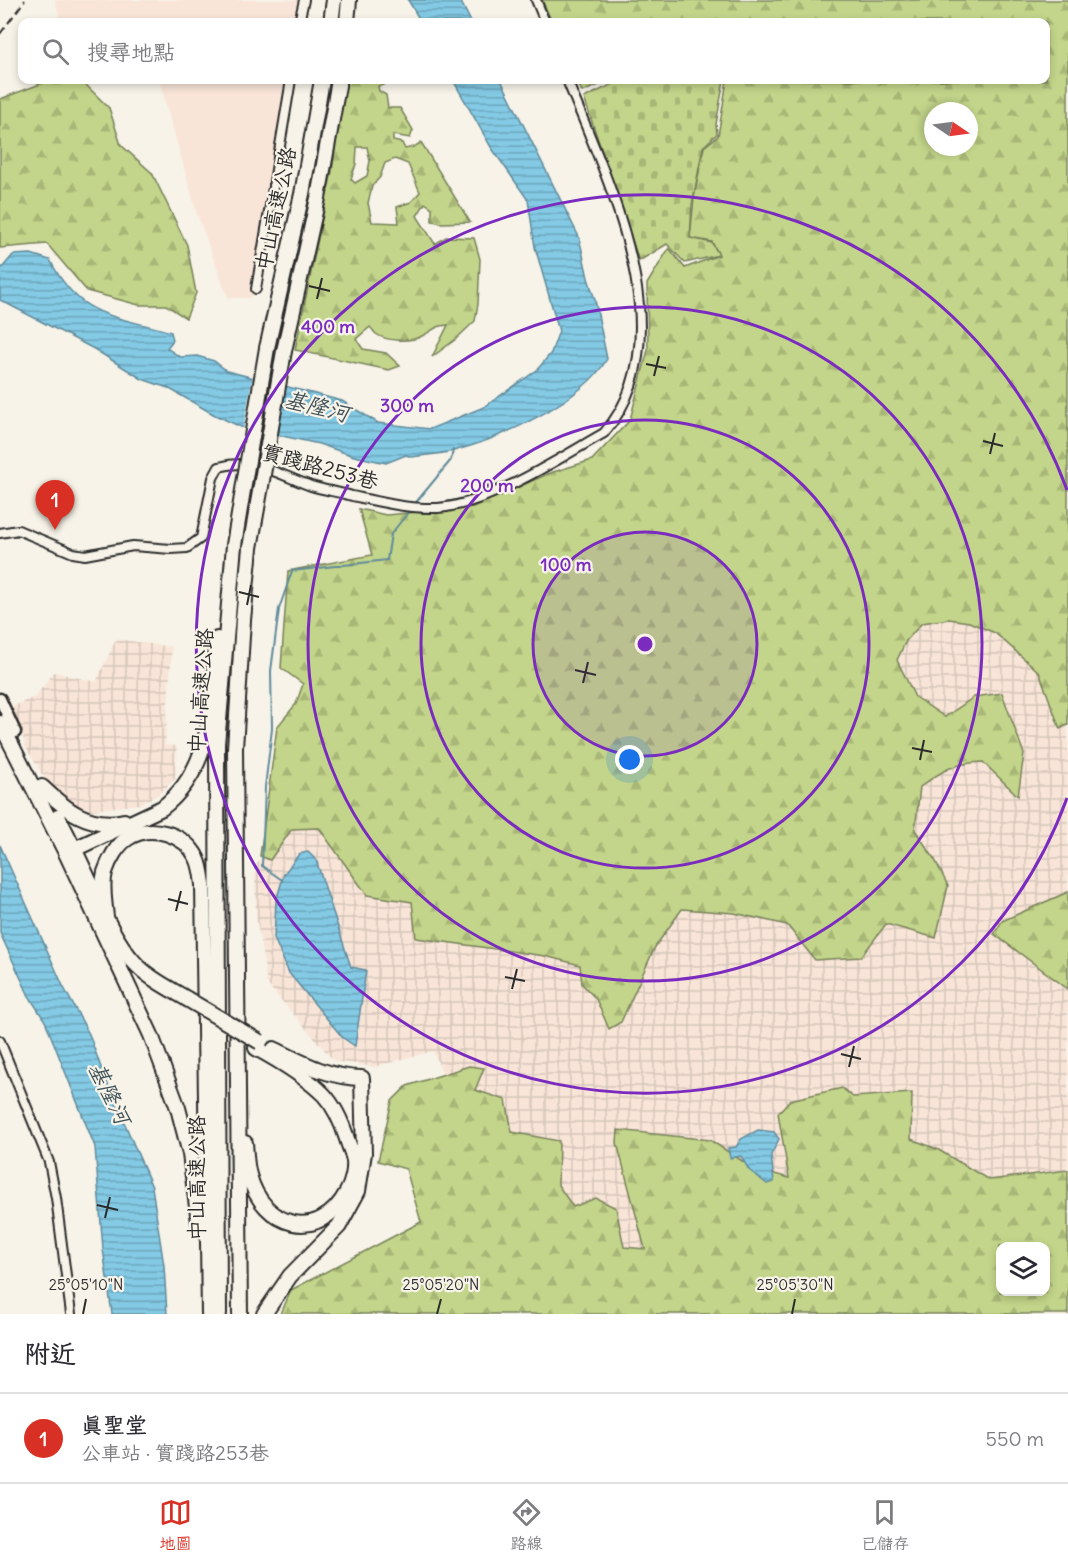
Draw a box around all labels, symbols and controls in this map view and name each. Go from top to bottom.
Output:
search box [18,18,1050,84]
icon: search [39,35,72,68]
text: 搜尋地點 [87,38,175,66]
north arrow [924,102,978,156]
street label: 中山高速公路 [249,144,302,273]
text: 400 m [301,315,355,338]
water label: 基隆河 [282,384,355,428]
text: 300 m [380,394,434,417]
street label: 實踐路253巷 [259,438,381,495]
text: 200 m [460,474,514,497]
pin: 1 [36,480,74,530]
text: 100 m [541,553,592,576]
street label: 中山高速公路 [183,627,218,755]
centre of rings [635,634,655,654]
your location [615,745,644,774]
water label: 基隆河 [83,1057,138,1131]
street label: 中山高速公路 [183,1115,210,1241]
map controls [996,1242,1050,1296]
button: layers [996,1242,1050,1296]
text: 25°05'10"N [49,1275,123,1294]
text: 25°05'20"N [403,1275,479,1294]
text: 25°05'30"N [756,1275,834,1294]
text: 附近 [24,1337,76,1370]
text: 真聖堂 [81,1411,147,1439]
text: 1 [40,1426,47,1451]
text: 550 m [986,1426,1044,1451]
text: 公車站 · 實踐路253巷 [81,1440,269,1465]
tab: 地圖 [159,1496,192,1554]
tab: 路線 [510,1496,543,1554]
tab: 已儲存 [861,1496,909,1554]

